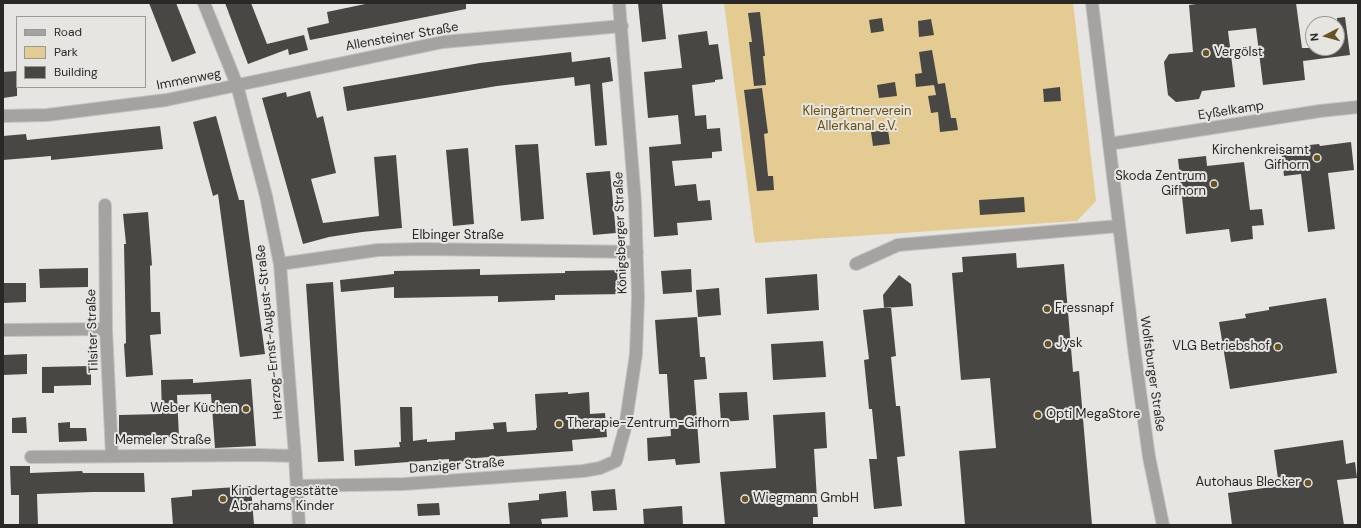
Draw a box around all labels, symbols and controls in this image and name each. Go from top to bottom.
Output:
legend [16,16,146,88]
north arrow [1305,16,1345,56]
street label: Allensteiner Straße [344,19,460,55]
text: Road [54,24,82,40]
text: N [1307,32,1321,42]
text: Park [54,44,78,60]
place label: Vergölst [1214,45,1263,61]
marker: Vergölst [1201,48,1211,58]
text: Building [54,64,98,80]
street label: Immenweg [155,66,223,94]
street label: Eyßelkamp [1197,98,1265,124]
park label: Kleingärtnerverein Allerkanal e.V. [803,104,911,135]
place label: Kirchenkreisamt Gifhorn [1212,143,1309,174]
marker: Kirchenkreisamt Gifhorn [1312,153,1322,163]
place label: Skoda Zentrum Gifhorn [1115,169,1206,200]
street label: Königsberger Straße [611,172,631,294]
marker: Skoda Zentrum Gifhorn [1209,179,1219,189]
street label: Elbinger Straße [412,228,504,244]
street label: Herzog-Ernst-August-Straße [253,244,287,420]
street label: Tilsiter Straße [84,289,102,373]
place label: Fressnapf [1055,301,1114,317]
marker: Fressnapf [1042,304,1052,314]
street label: Wolfsburger Straße [1136,315,1168,433]
place label: Jysk [1056,336,1082,352]
marker: Jysk [1043,339,1053,349]
place label: VLG Betriebshof [1172,339,1270,355]
marker: VLG Betriebshof [1273,342,1283,352]
place label: Weber Küchen [150,401,238,417]
marker: Weber Küchen [241,404,251,414]
place label: Opti MegaStore [1046,407,1140,423]
marker: Opti MegaStore [1033,410,1043,420]
place label: Therapie-Zentrum-Gifhorn [567,416,729,432]
marker: Therapie-Zentrum-Gifhorn [554,419,564,429]
street label: Memeler Straße [115,433,211,449]
street label: Danziger Straße [409,455,505,477]
place label: Autohaus Blecker [1196,475,1300,491]
marker: Autohaus Blecker [1303,478,1313,488]
place label: Kindertagesstätte Abrahams Kinder [231,484,338,515]
place label: Wiegmann GmbH [753,491,859,507]
marker: Kindertagesstätte Abrahams Kinder [218,494,228,504]
marker: Wiegmann GmbH [740,494,750,504]

